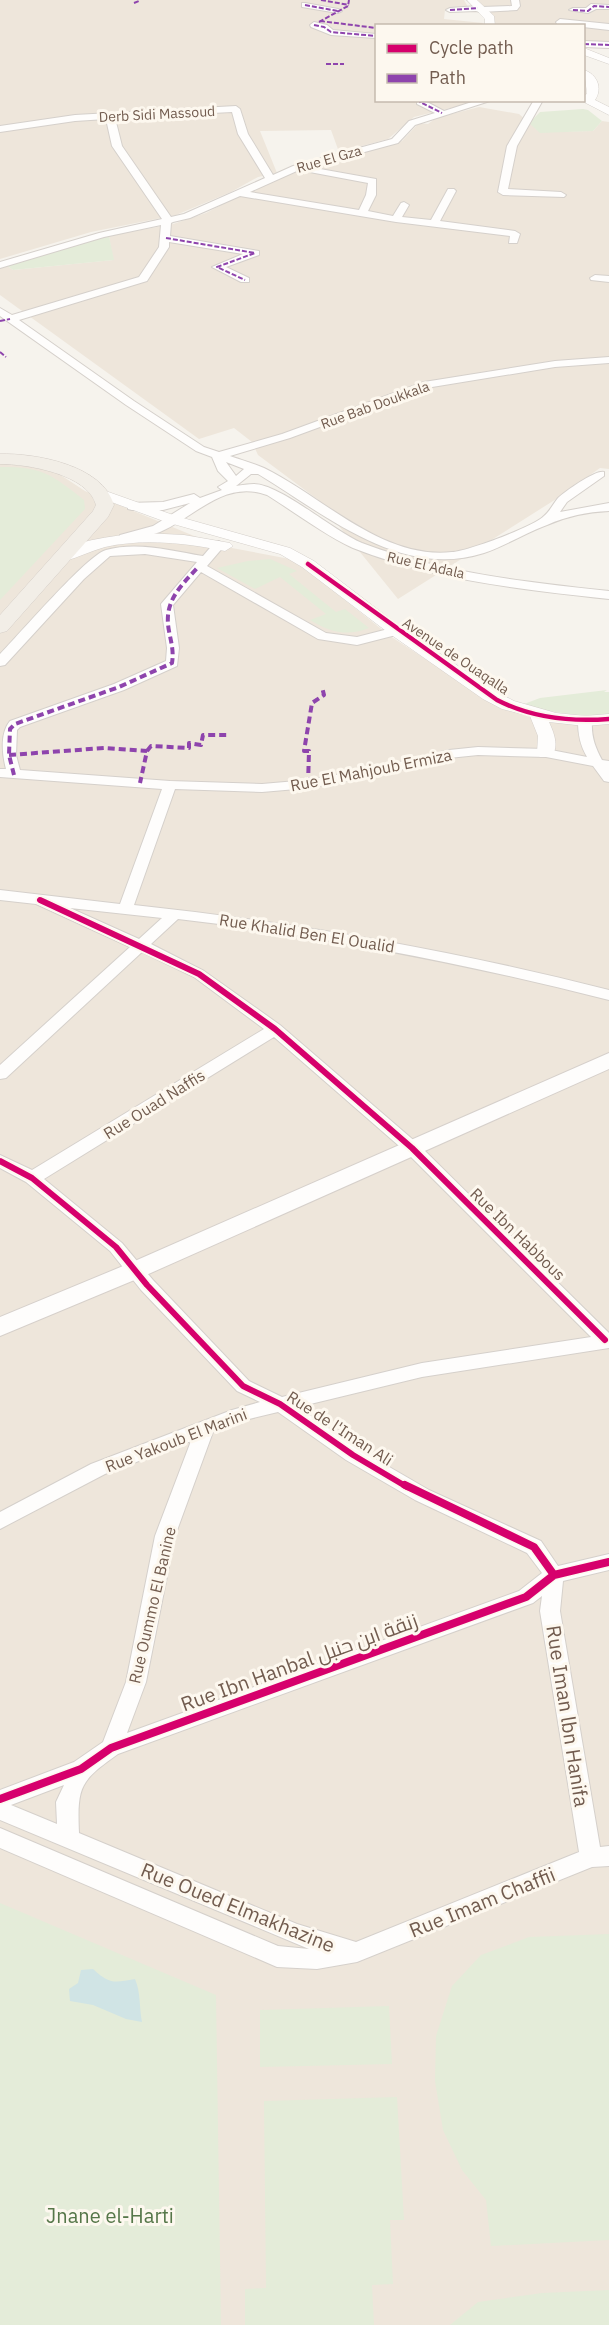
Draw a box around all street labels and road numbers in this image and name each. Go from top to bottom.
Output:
street label: Derb Sidi Massoud [98,102,216,126]
street label: Rue El Gza [294,141,364,177]
street label: Rue Bab Doukkala [318,377,432,433]
street label: Rue El Adala [385,547,467,583]
street label: Avenue de Ouaqalla [399,614,513,699]
street label: Rue El Mahjoub Ermiza [288,744,454,795]
street label: Rue Khalid Ben El Oualid [218,909,396,957]
street label: Rue Ouad Naffis [100,1065,208,1143]
street label: Rue Ibn Habbous [466,1183,570,1285]
street label: Rue de l'Iman Ali [283,1386,397,1470]
street label: Rue Yakoub El Marini [102,1404,250,1476]
street label: Rue Oummo El Banine [124,1524,180,1685]
street label: Rue Ibn Hanbal زنقة ابن حنبل [177,1607,421,1717]
street label: Rue Iman lbn Hanifa [540,1623,596,1809]
street label: Rue Oued Elmakhazine [137,1856,339,1958]
street label: Rue Imam Chaffii [405,1860,559,1944]

